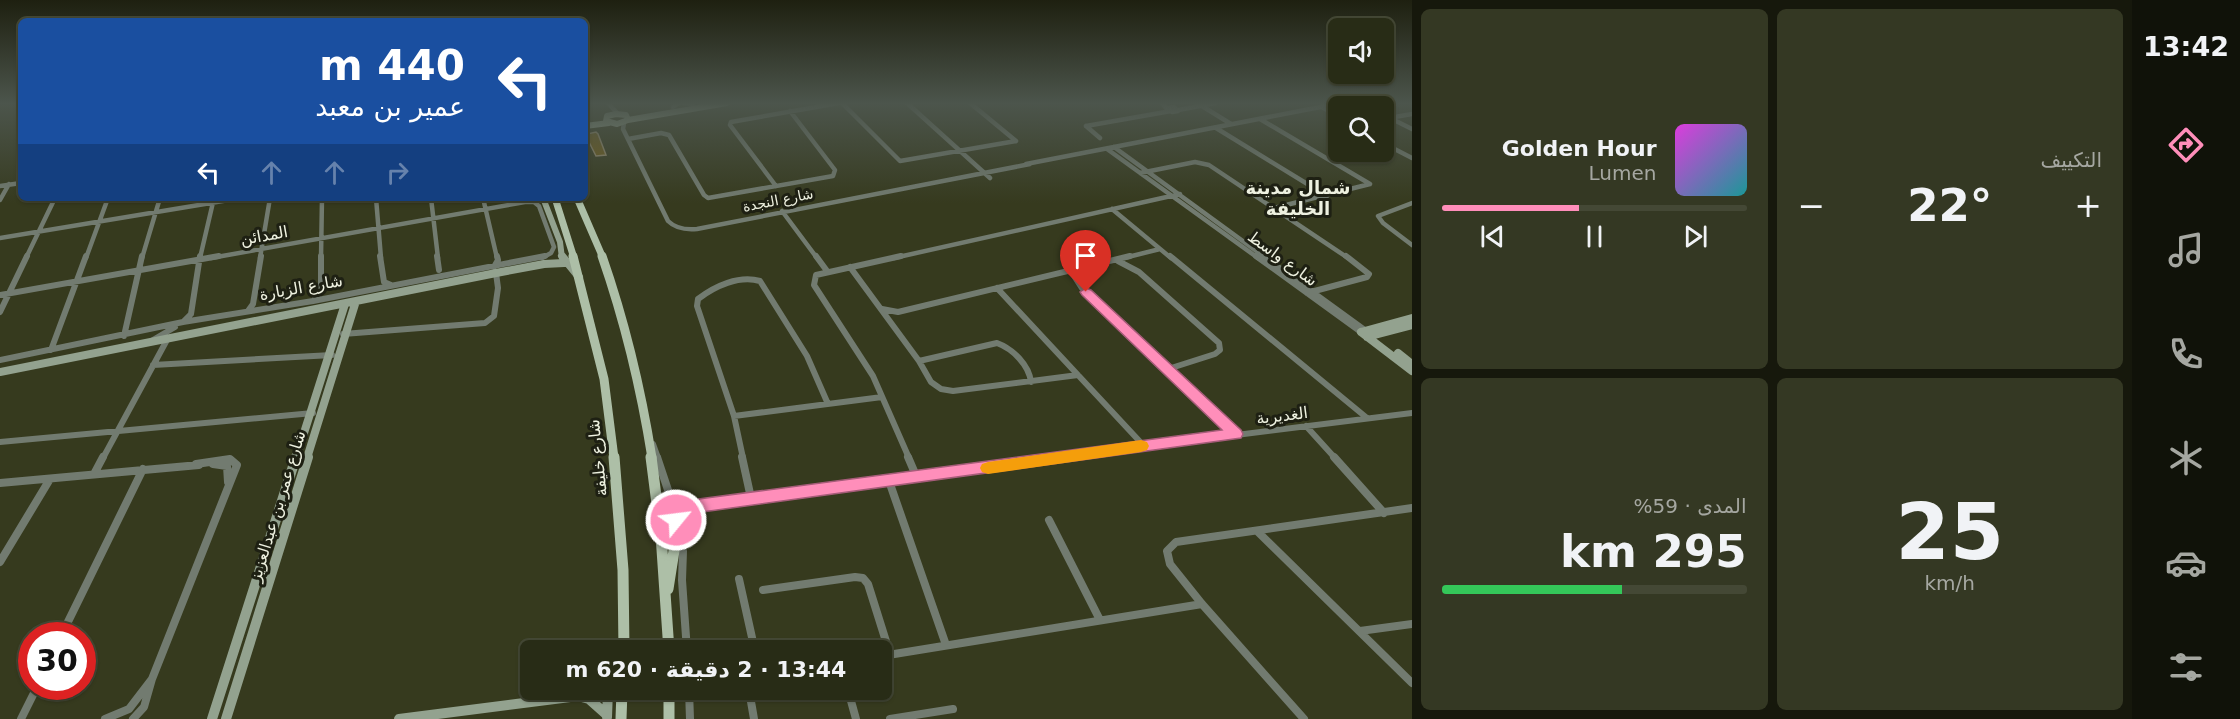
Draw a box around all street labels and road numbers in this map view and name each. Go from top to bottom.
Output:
street label: شارع النجدة [741,185,815,216]
street label: المدائن [239,222,290,250]
street label: شارع واسط [1244,227,1321,291]
street label: شارع الزبارة [258,271,344,305]
street label: الغديرية [1255,403,1309,429]
street label: شارع خليفة [584,418,612,497]
street label: شارع عمر بن عبدالعزيز [245,428,310,585]

